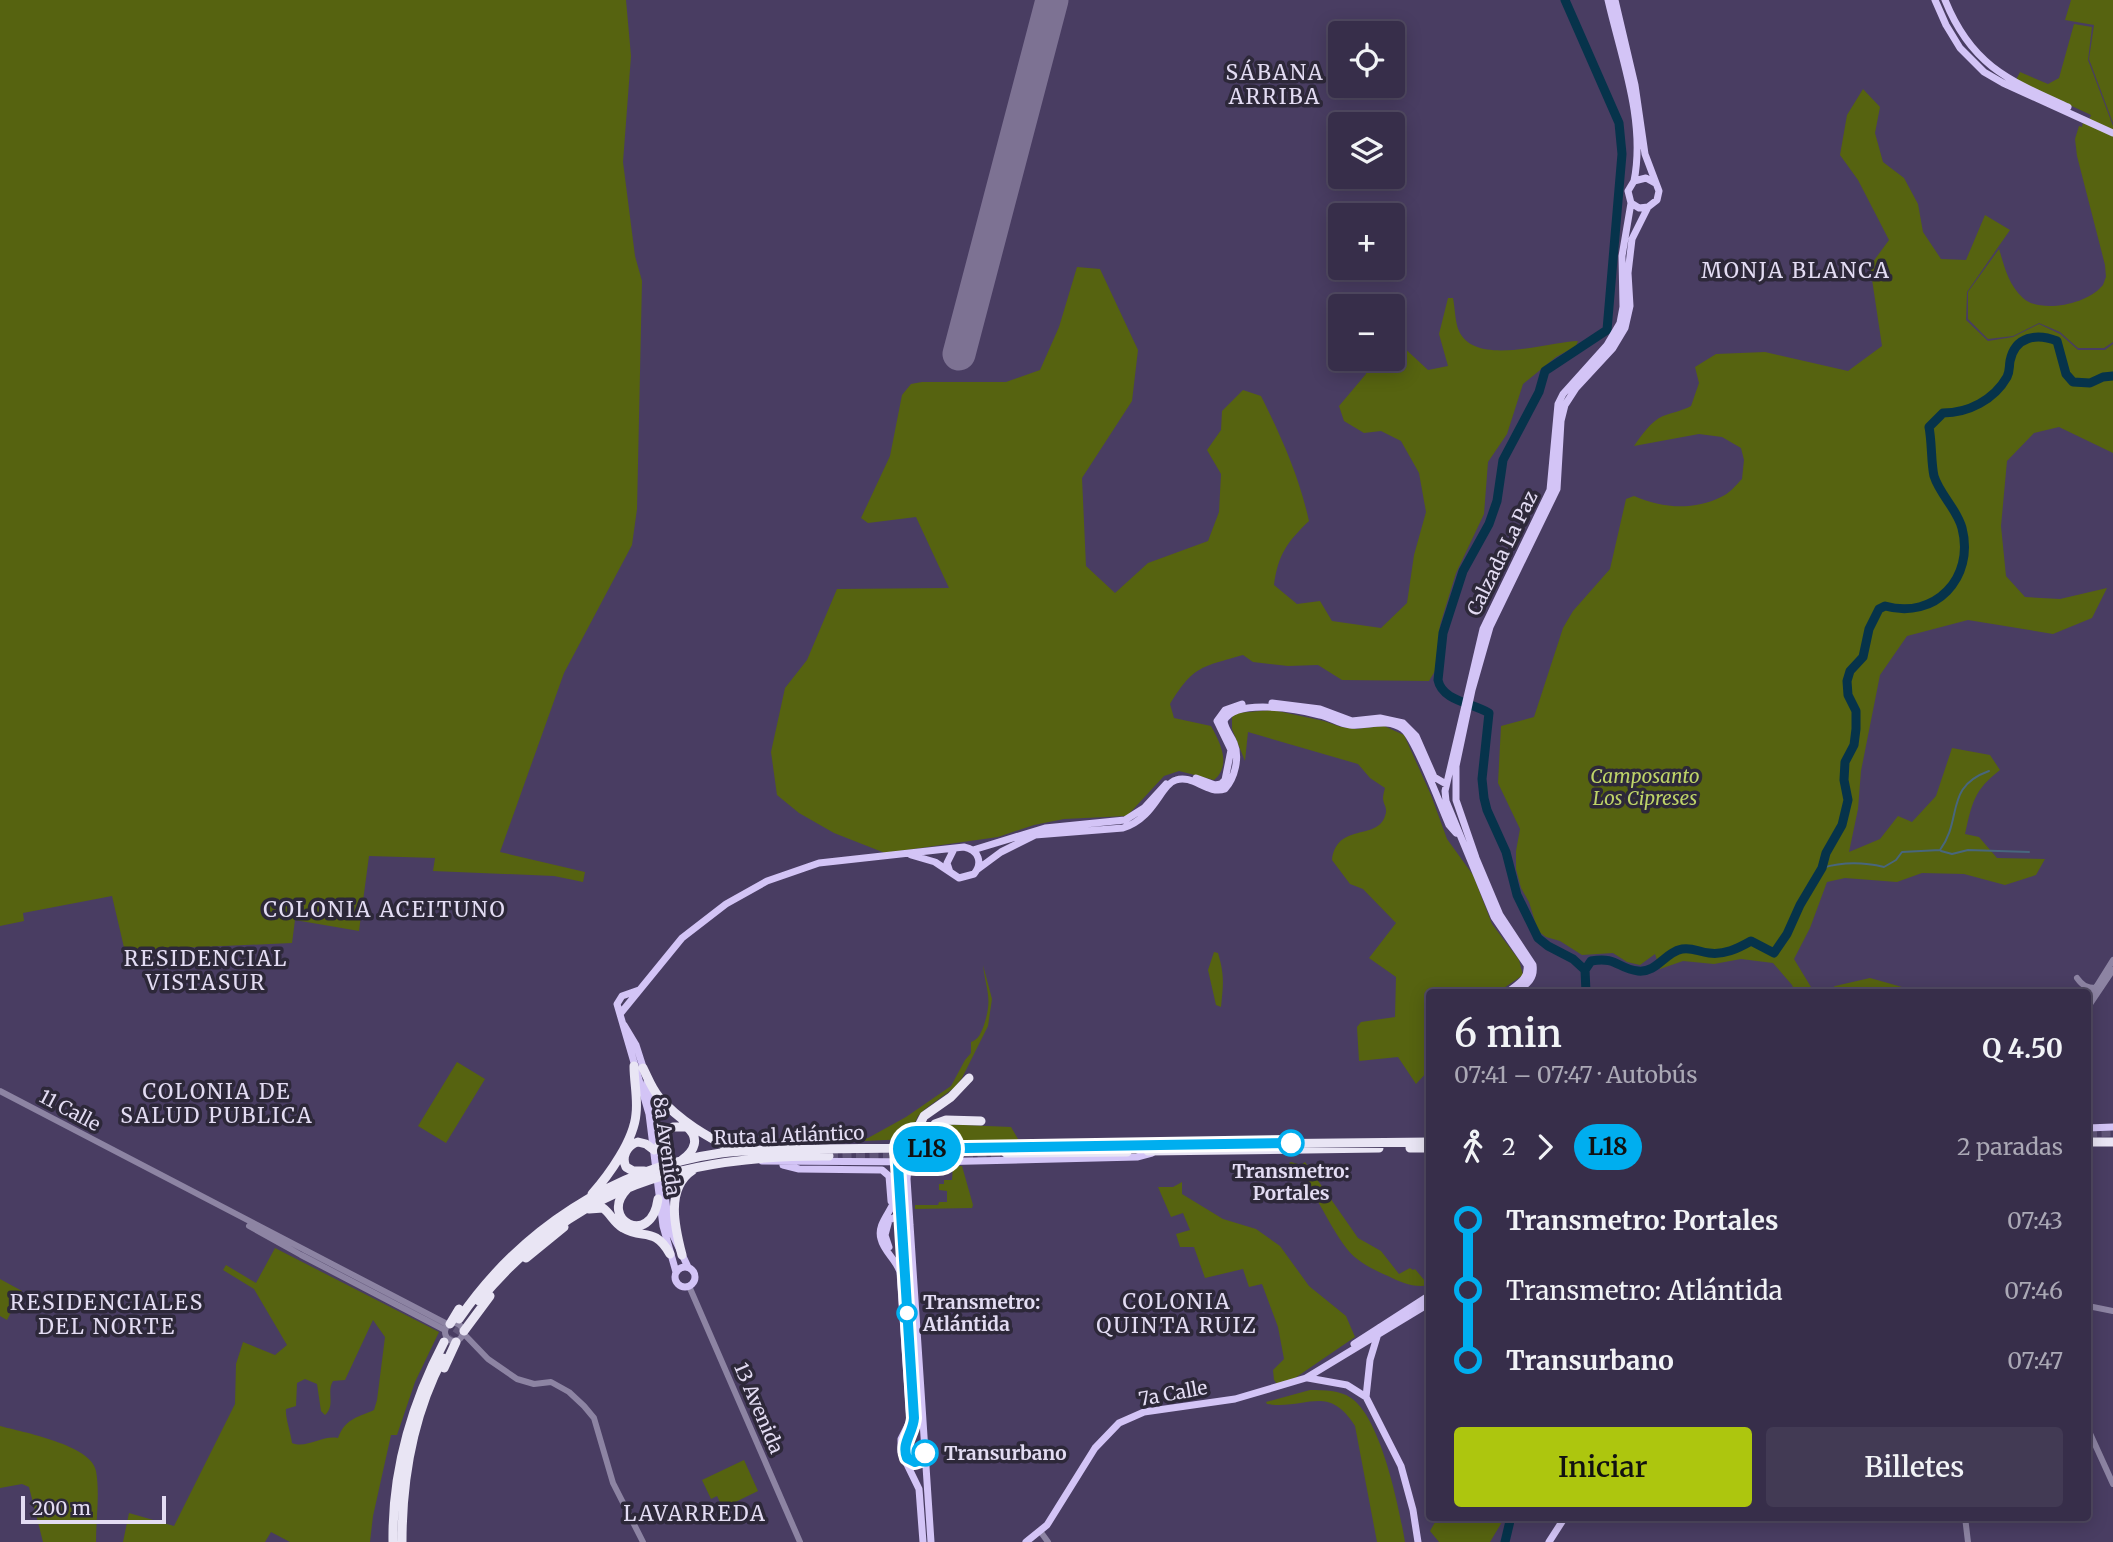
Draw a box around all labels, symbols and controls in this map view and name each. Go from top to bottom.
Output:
map controls [1328,21,1405,371]
button: locate [1328,21,1405,98]
district label: SÁBANA ARRIBA [1226,58,1324,110]
button: layers [1328,112,1405,189]
button: + [1328,203,1405,280]
district label: MONJA BLANCA [1701,257,1891,284]
button: − [1328,294,1405,371]
street label: Calzada La Paz [1461,487,1543,619]
park label: Camposanto Los Cipreses [1590,764,1700,810]
district label: COLONIA ACEITUNO [263,896,507,923]
district label: RESIDENCIAL VISTASUR [124,945,288,996]
text: 6 min [1454,1010,1562,1057]
text: Q 4.50 [1982,1032,2063,1065]
text: 07:41 – 07:47 · Autobús [1454,1060,1697,1089]
district label: COLONIA DE SALUD PUBLICA [120,1078,314,1129]
street label: 11 Calle [35,1084,105,1136]
street label: 8a Avenida [648,1095,686,1197]
street label: Ruta al Atlántico [713,1120,865,1150]
line badge: L18 [887,1126,967,1172]
icon: walk [1454,1128,1492,1166]
icon: forward [1526,1128,1564,1166]
marker: Transmetro: Portales [1278,1130,1304,1156]
text: L18 [1588,1131,1628,1162]
text: 2 [1502,1132,1516,1161]
text: 2 paradas [1957,1132,2063,1161]
text: L18 [907,1133,947,1164]
place label: Transmetro: Portales [1232,1159,1350,1205]
text: Transmetro: Portales [1506,1204,1778,1237]
text: 07:43 [2007,1206,2063,1235]
text: Transmetro: Atlántida [1506,1274,1783,1307]
text: 07:46 [2004,1276,2063,1305]
district label: COLONIA QUINTA RUIZ [1096,1288,1258,1339]
district label: RESIDENCIALES DEL NORTE [10,1289,204,1340]
place label: Transmetro: Atlántida [922,1290,1040,1336]
marker: Transmetro: Atlántida [897,1303,917,1323]
text: Transurbano [1506,1344,1674,1377]
text: 07:47 [2007,1346,2063,1375]
street label: 13 Avenida [729,1359,789,1457]
street label: 7a Calle [1137,1375,1209,1411]
button: Iniciar [1454,1427,1752,1507]
button: Billetes [1766,1427,2063,1507]
marker: Transurbano [912,1440,938,1466]
place label: Transurbano [944,1441,1067,1465]
scale bar [21,1493,166,1525]
text: 200 m [32,1496,91,1520]
district label: LAVARREDA [623,1500,767,1527]

